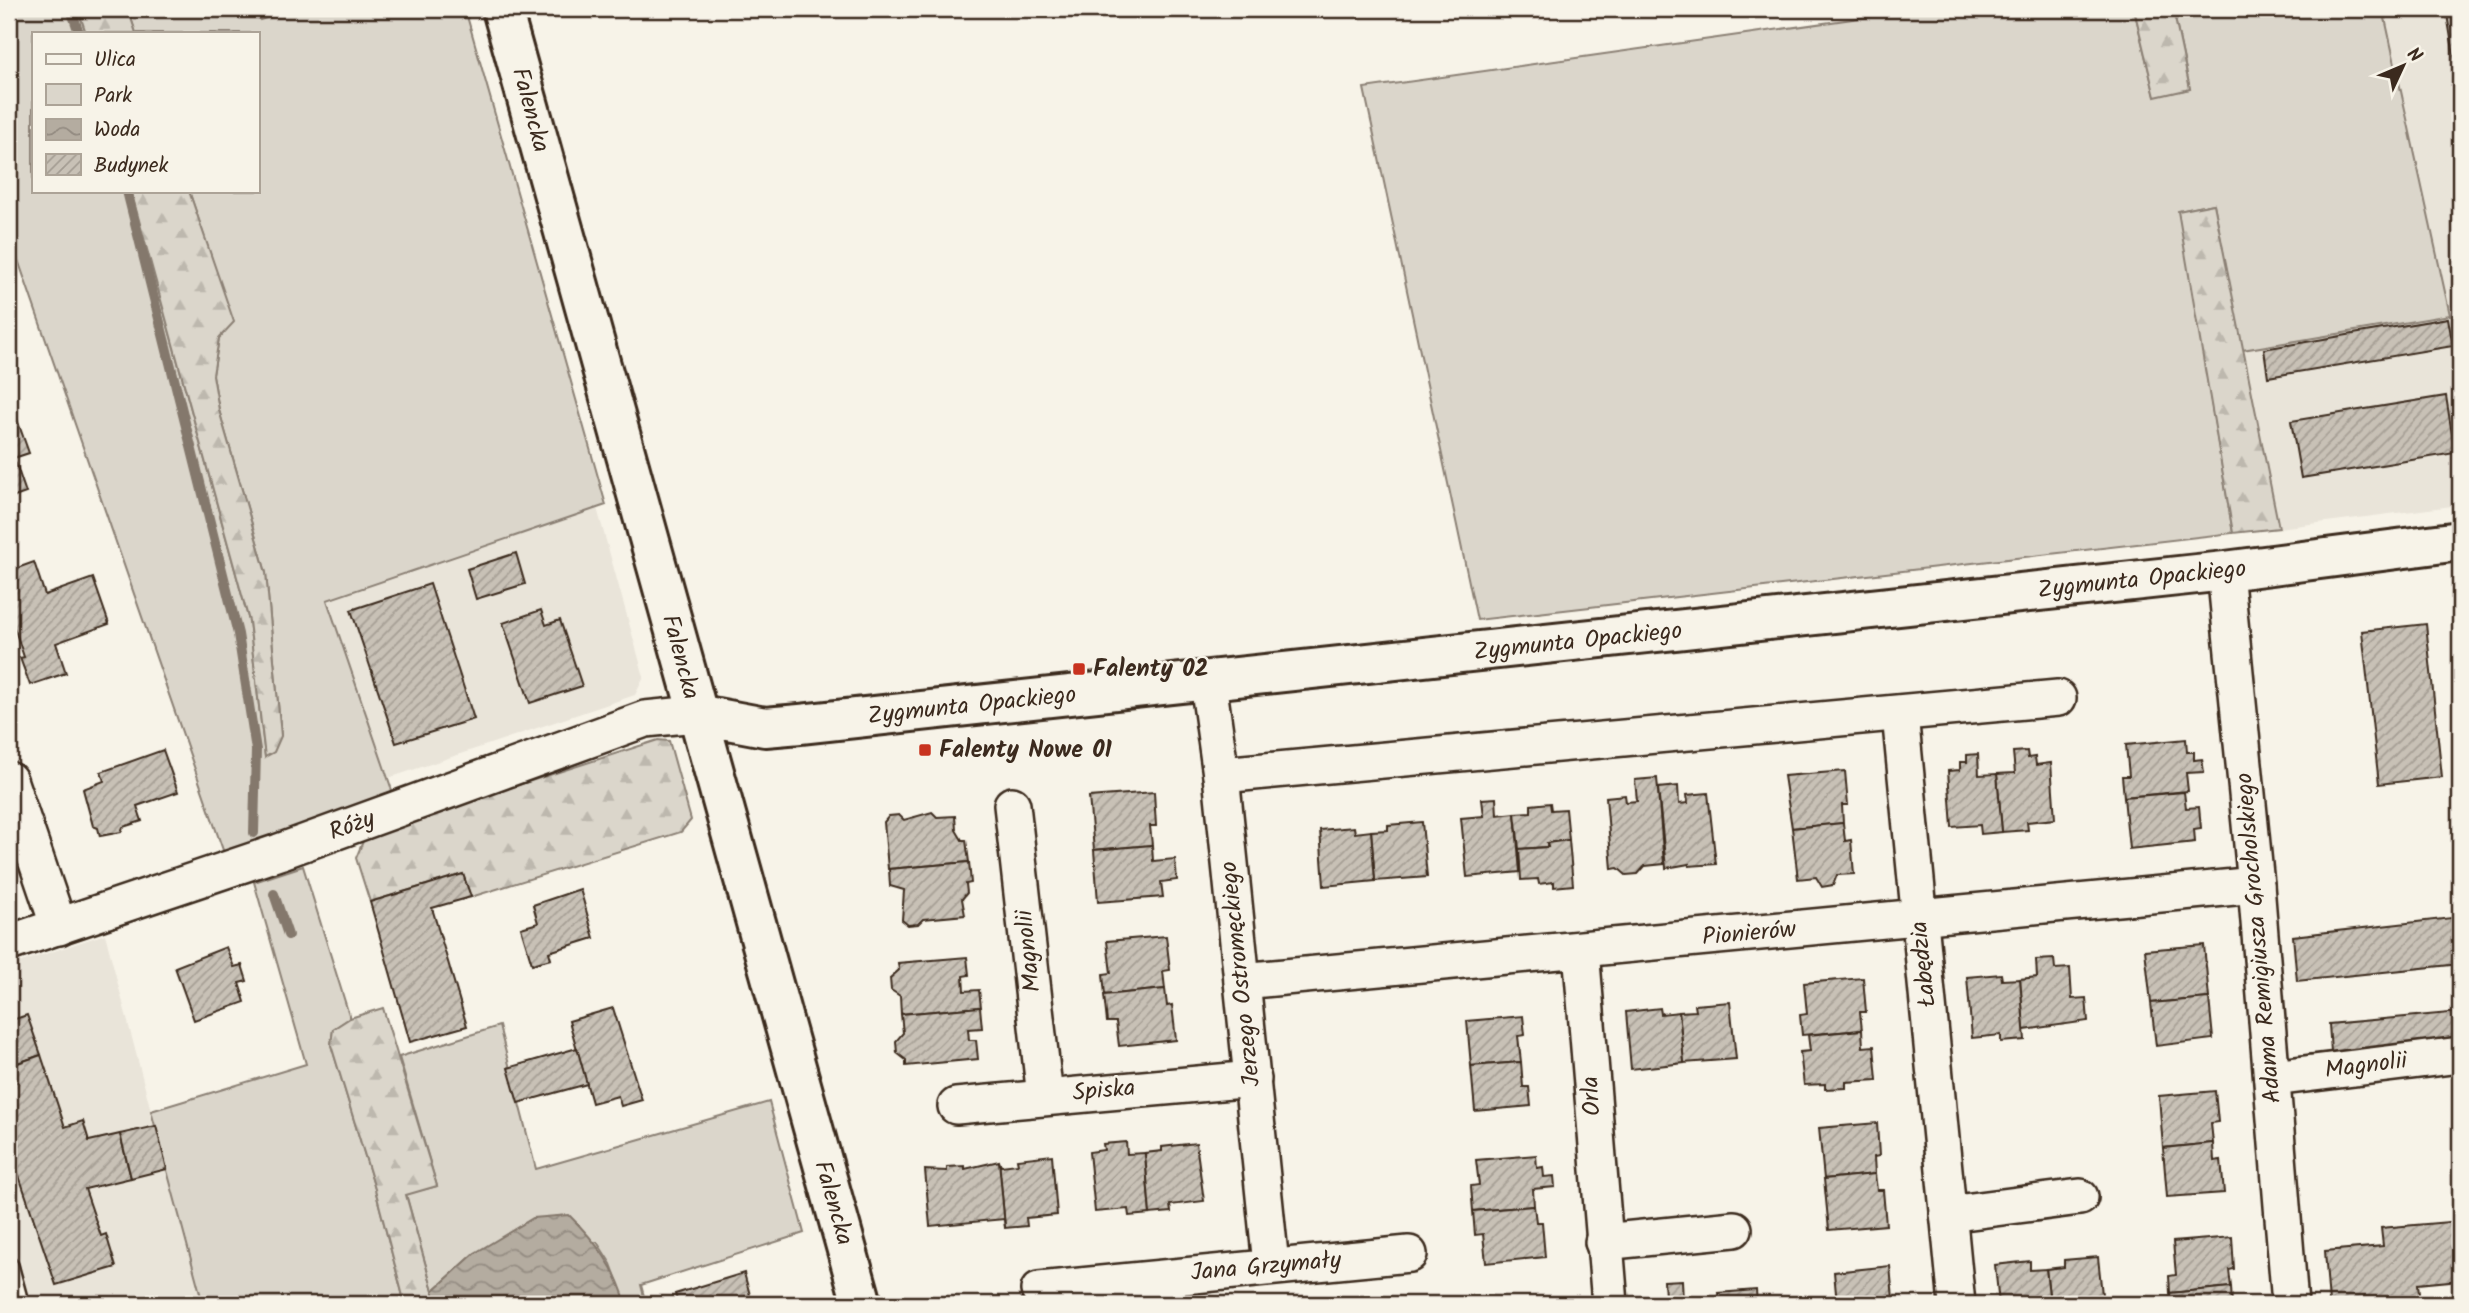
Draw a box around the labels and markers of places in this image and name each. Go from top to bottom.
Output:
place label: Falenty 02 [1093,650,1209,689]
marker: Falenty 02 [1071,661,1087,677]
place label: Falenty Nowe 01 [939,731,1113,770]
marker: Falenty Nowe 01 [917,742,933,758]

